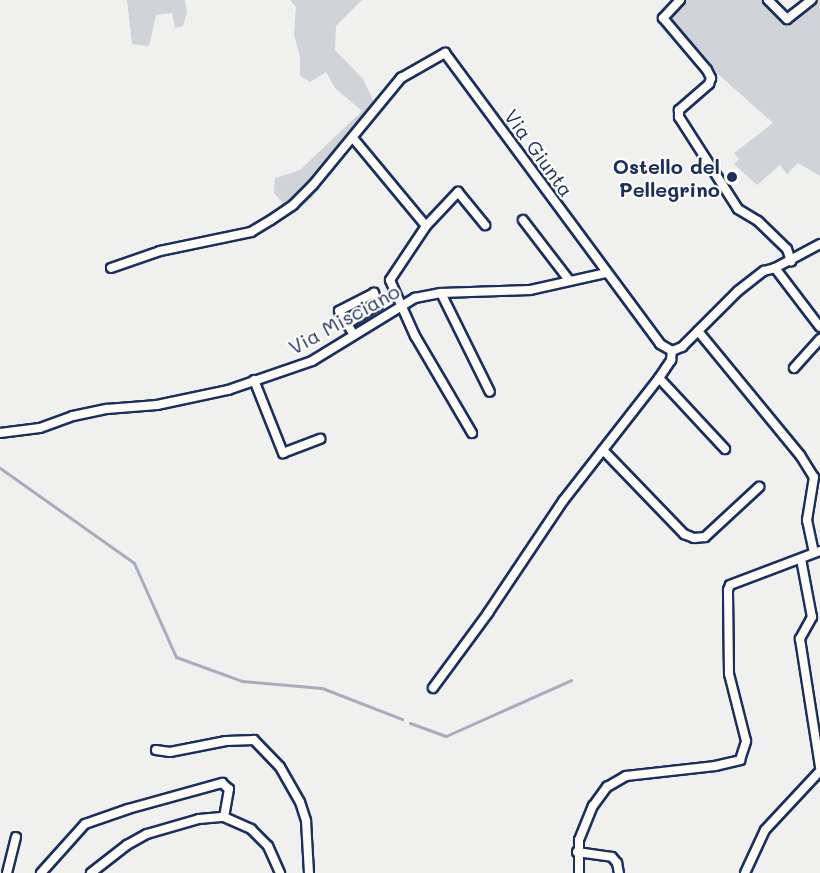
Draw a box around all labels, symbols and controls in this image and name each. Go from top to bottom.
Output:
street label: Via Giunta [499,105,579,201]
place label: Ostello del Pellegrino [613,154,720,201]
marker: Ostello del Pellegrino [725,170,739,184]
street label: Via Misciano [284,279,404,359]

